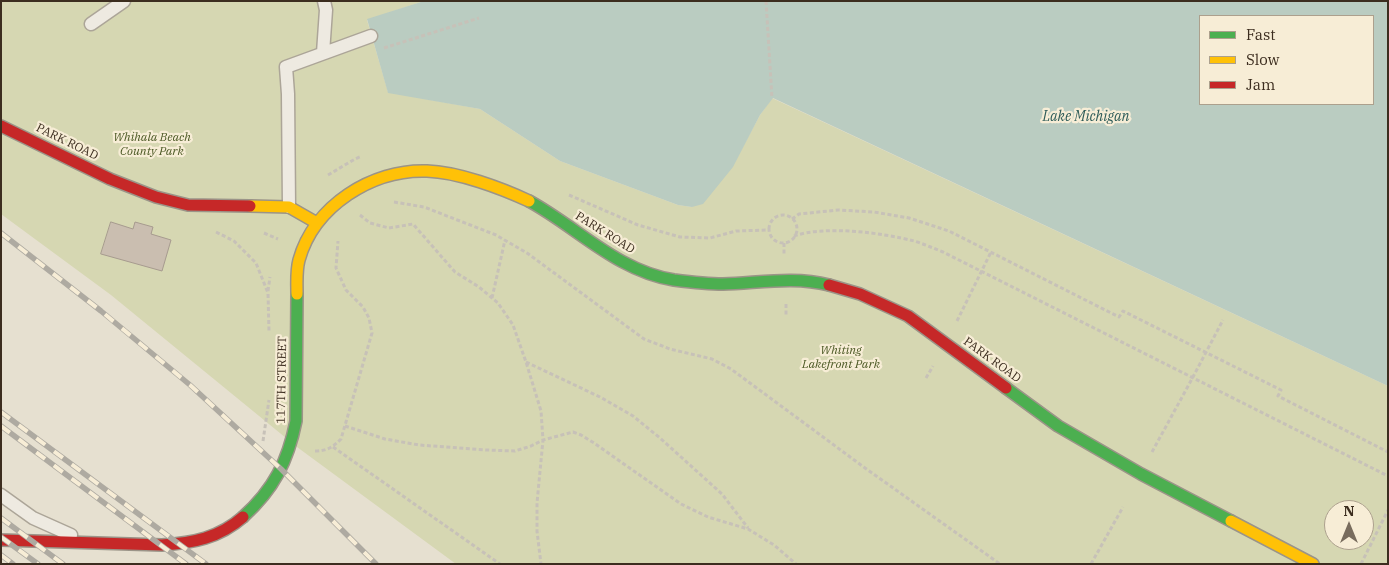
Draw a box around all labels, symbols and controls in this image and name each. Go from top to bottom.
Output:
legend [1199,15,1374,105]
text: Fast [1246,25,1276,44]
text: Slow [1246,50,1279,69]
text: Jam [1246,75,1275,94]
water label: Lake Michigan [1042,109,1130,125]
street label: PARK ROAD [34,121,100,163]
park label: Whihala Beach County Park [113,131,191,159]
street label: PARK ROAD [573,209,637,257]
street label: PARK ROAD [960,334,1024,386]
street label: 117TH STREET [274,336,290,424]
park label: Whiting Lakefront Park [802,344,880,372]
north arrow [1324,500,1374,550]
text: N [1343,502,1355,520]

